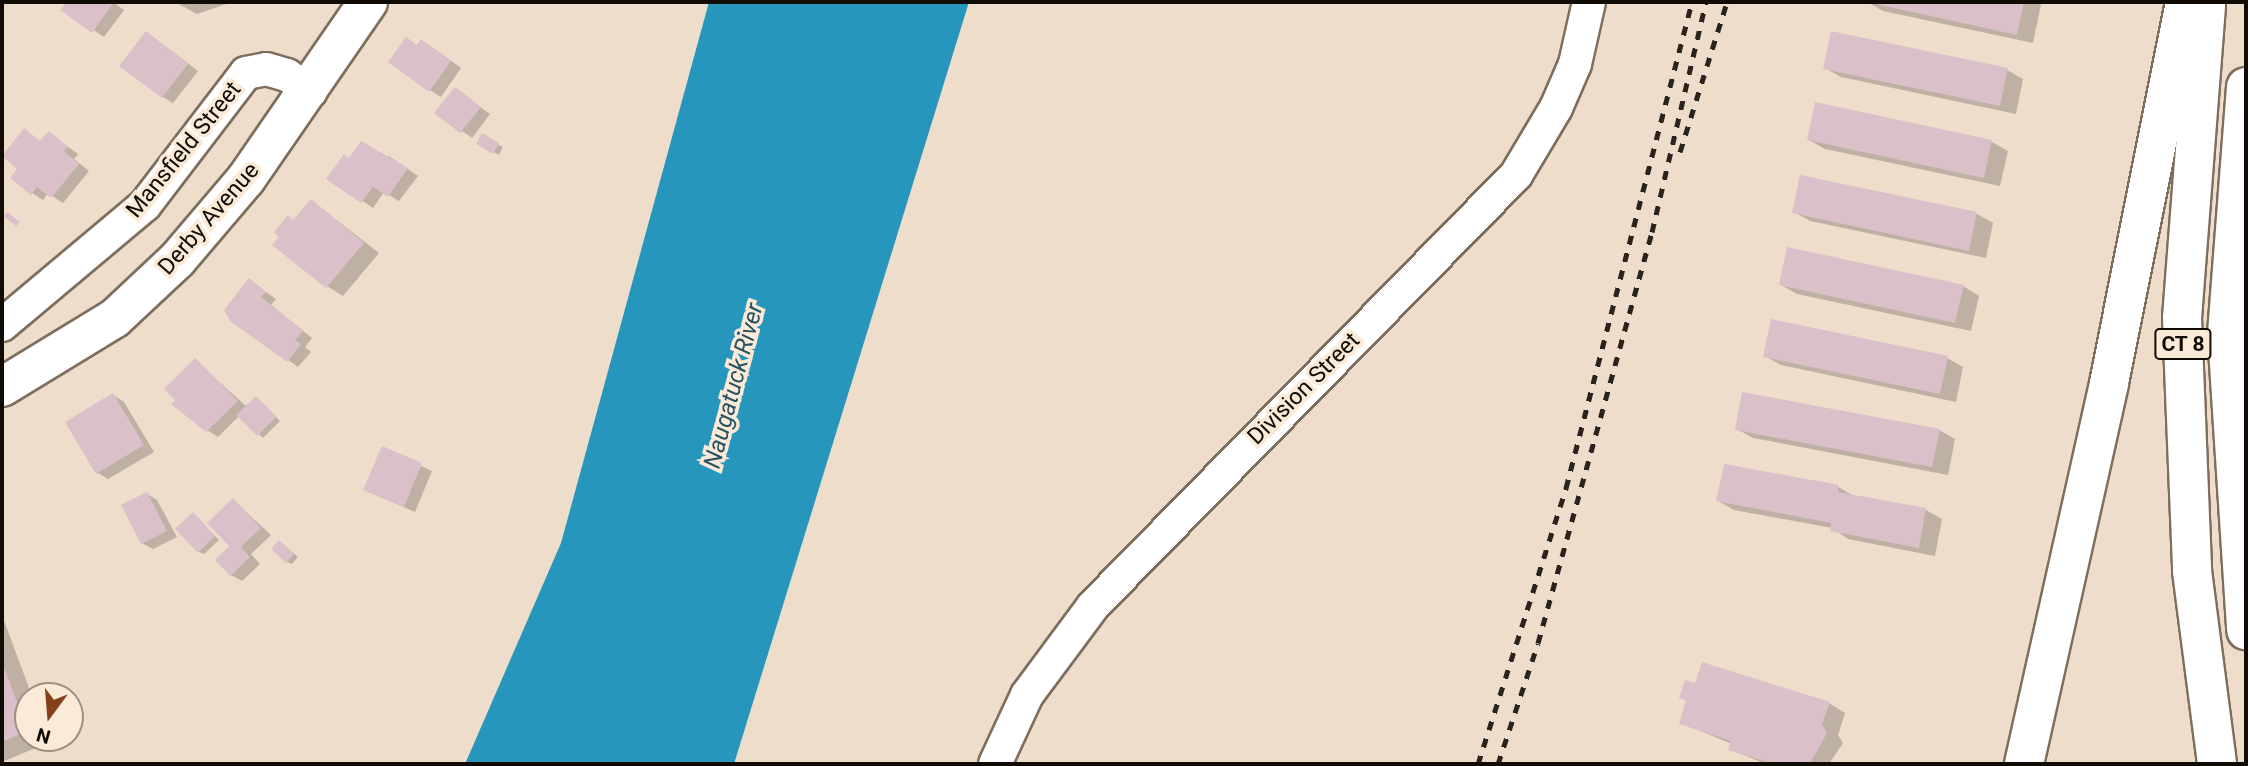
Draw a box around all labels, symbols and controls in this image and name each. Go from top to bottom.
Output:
street label: Mansfield Street [121,76,247,224]
street label: Derby Avenue [153,157,265,281]
water label: Naugatuck River [698,300,770,472]
road number: CT 8 [2153,326,2213,362]
street label: Division Street [1242,327,1366,451]
north arrow [14,682,84,752]
text: N [34,723,53,749]

